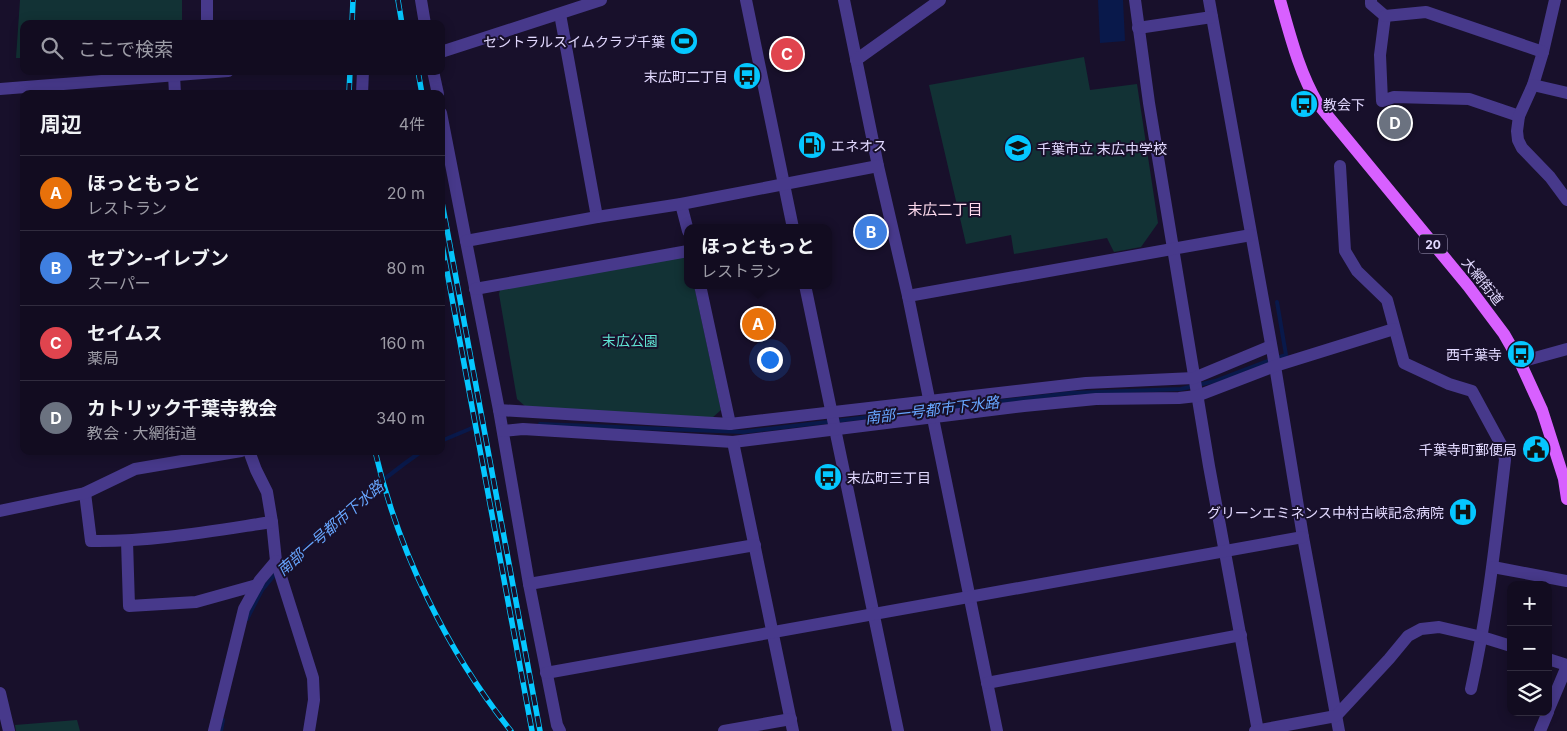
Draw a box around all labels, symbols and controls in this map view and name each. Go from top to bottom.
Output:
search box [20,20,445,75]
sports icon: セントラルスイムクラブ千葉 [669,26,699,56]
place label: セントラルスイムクラブ千葉 [483,33,665,50]
icon: search [38,34,66,62]
pin: C [771,35,803,73]
text: ここで検索 [78,38,173,61]
bus stop icon: 末広町二丁目 [732,61,762,91]
place label: 末広町二丁目 [644,68,728,85]
bus stop icon: 教会下 [1289,89,1319,119]
place label: 教会下 [1323,96,1365,113]
pin: D [1379,104,1411,142]
text: 周辺 [40,112,82,137]
text: 4件 [399,114,425,134]
fuel station icon: エネオス [797,130,827,160]
school or university icon: 千葉市立 末広中学校 [1003,133,1033,163]
place label: エネオス [831,137,887,154]
place label: 千葉市立 末広中学校 [1037,140,1167,157]
text: ほっともっと [87,172,201,195]
text: A [50,183,62,203]
text: 20 m [387,183,425,203]
text: レストラン [87,198,167,218]
district label: 末広二丁目 [907,200,983,219]
pin: B [855,213,887,251]
popup [684,224,832,289]
road number: 20 [1419,234,1447,253]
text: ほっともっと [701,235,815,258]
text: セブン-イレブン [87,247,229,270]
street label: 大網街道 [1459,254,1507,308]
text: B [51,258,61,278]
text: 80 m [386,258,425,278]
text: レストラン [701,261,781,281]
text: スーパー [87,273,151,293]
pin: A [742,305,774,343]
text: セイムス [87,322,163,345]
park label: 末広公園 [602,332,658,349]
text: C [50,333,62,353]
text: 160 m [380,333,425,353]
bus stop icon: 西千葉寺 [1506,339,1536,369]
place label: 西千葉寺 [1446,346,1502,363]
your location [757,347,783,373]
text: 薬局 [87,348,119,368]
water label: 南部一号都市下水路 [864,392,1002,428]
text: カトリック千葉寺教会 [87,397,277,420]
text: D [50,408,62,428]
text: 340 m [376,408,425,428]
text: 教会 · 大網街道 [87,423,197,443]
public building icon: 千葉寺町郵便局 [1521,434,1551,464]
place label: 千葉寺町郵便局 [1419,441,1517,458]
bus stop icon: 末広町三丁目 [813,462,843,492]
place label: 末広町三丁目 [847,469,931,486]
water label: 南部一号都市下水路 [273,475,389,579]
hospital icon: グリーンエミネンス中村古峡記念病院 [1448,497,1478,527]
place label: グリーンエミネンス中村古峡記念病院 [1207,504,1444,521]
map controls [1507,581,1552,716]
button: + [1507,581,1552,626]
button: − [1507,626,1552,671]
button: layers [1507,671,1552,716]

